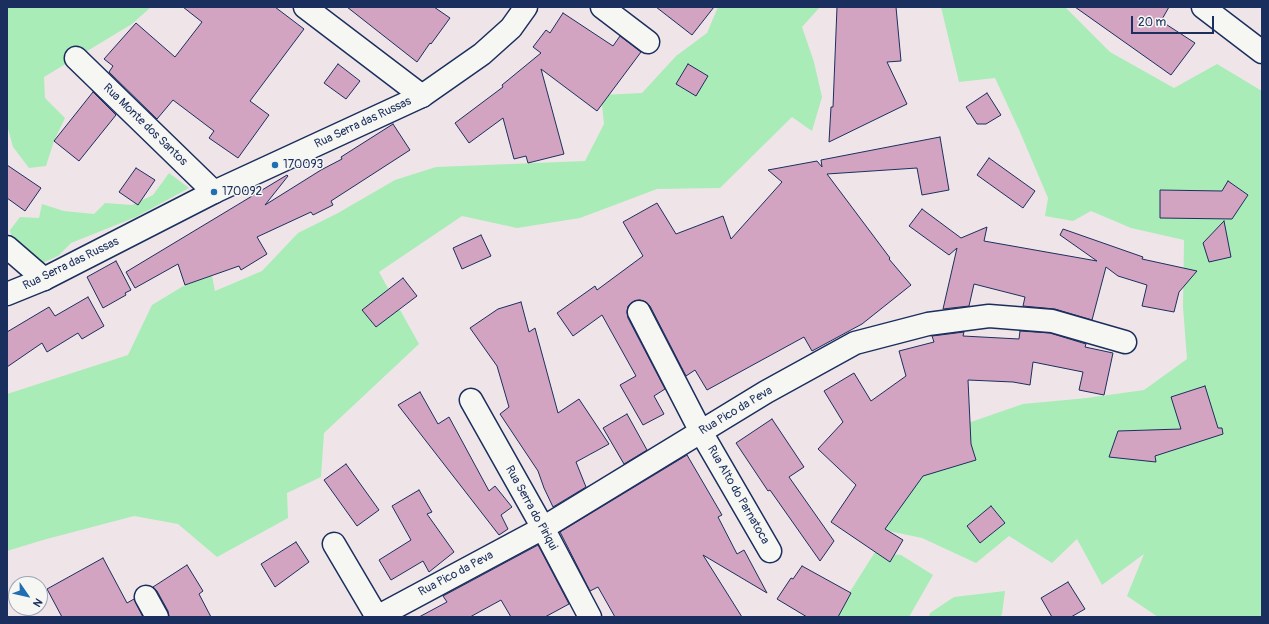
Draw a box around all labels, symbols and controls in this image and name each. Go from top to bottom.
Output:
scale bar [1133,8,1216,34]
text: 20 m [1138,15,1166,30]
street label: Rua Monte dos Santos [100,81,190,169]
street label: Rua Serra das Russas [312,94,414,152]
place label: 170093 [283,158,323,172]
marker: 170093 [270,160,280,170]
place label: 170092 [222,185,262,199]
marker: 170092 [209,187,219,197]
street label: Rua Serra das Russas [21,235,121,293]
street label: Rua Pico da Peva [697,384,775,438]
street label: Rua Alto do Parnatoca [704,443,772,547]
street label: Rua Serra do Piriqui [502,463,560,553]
street label: Rua Pico da Peva [416,548,496,600]
north arrow [8,576,48,616]
text: N [30,596,45,609]

